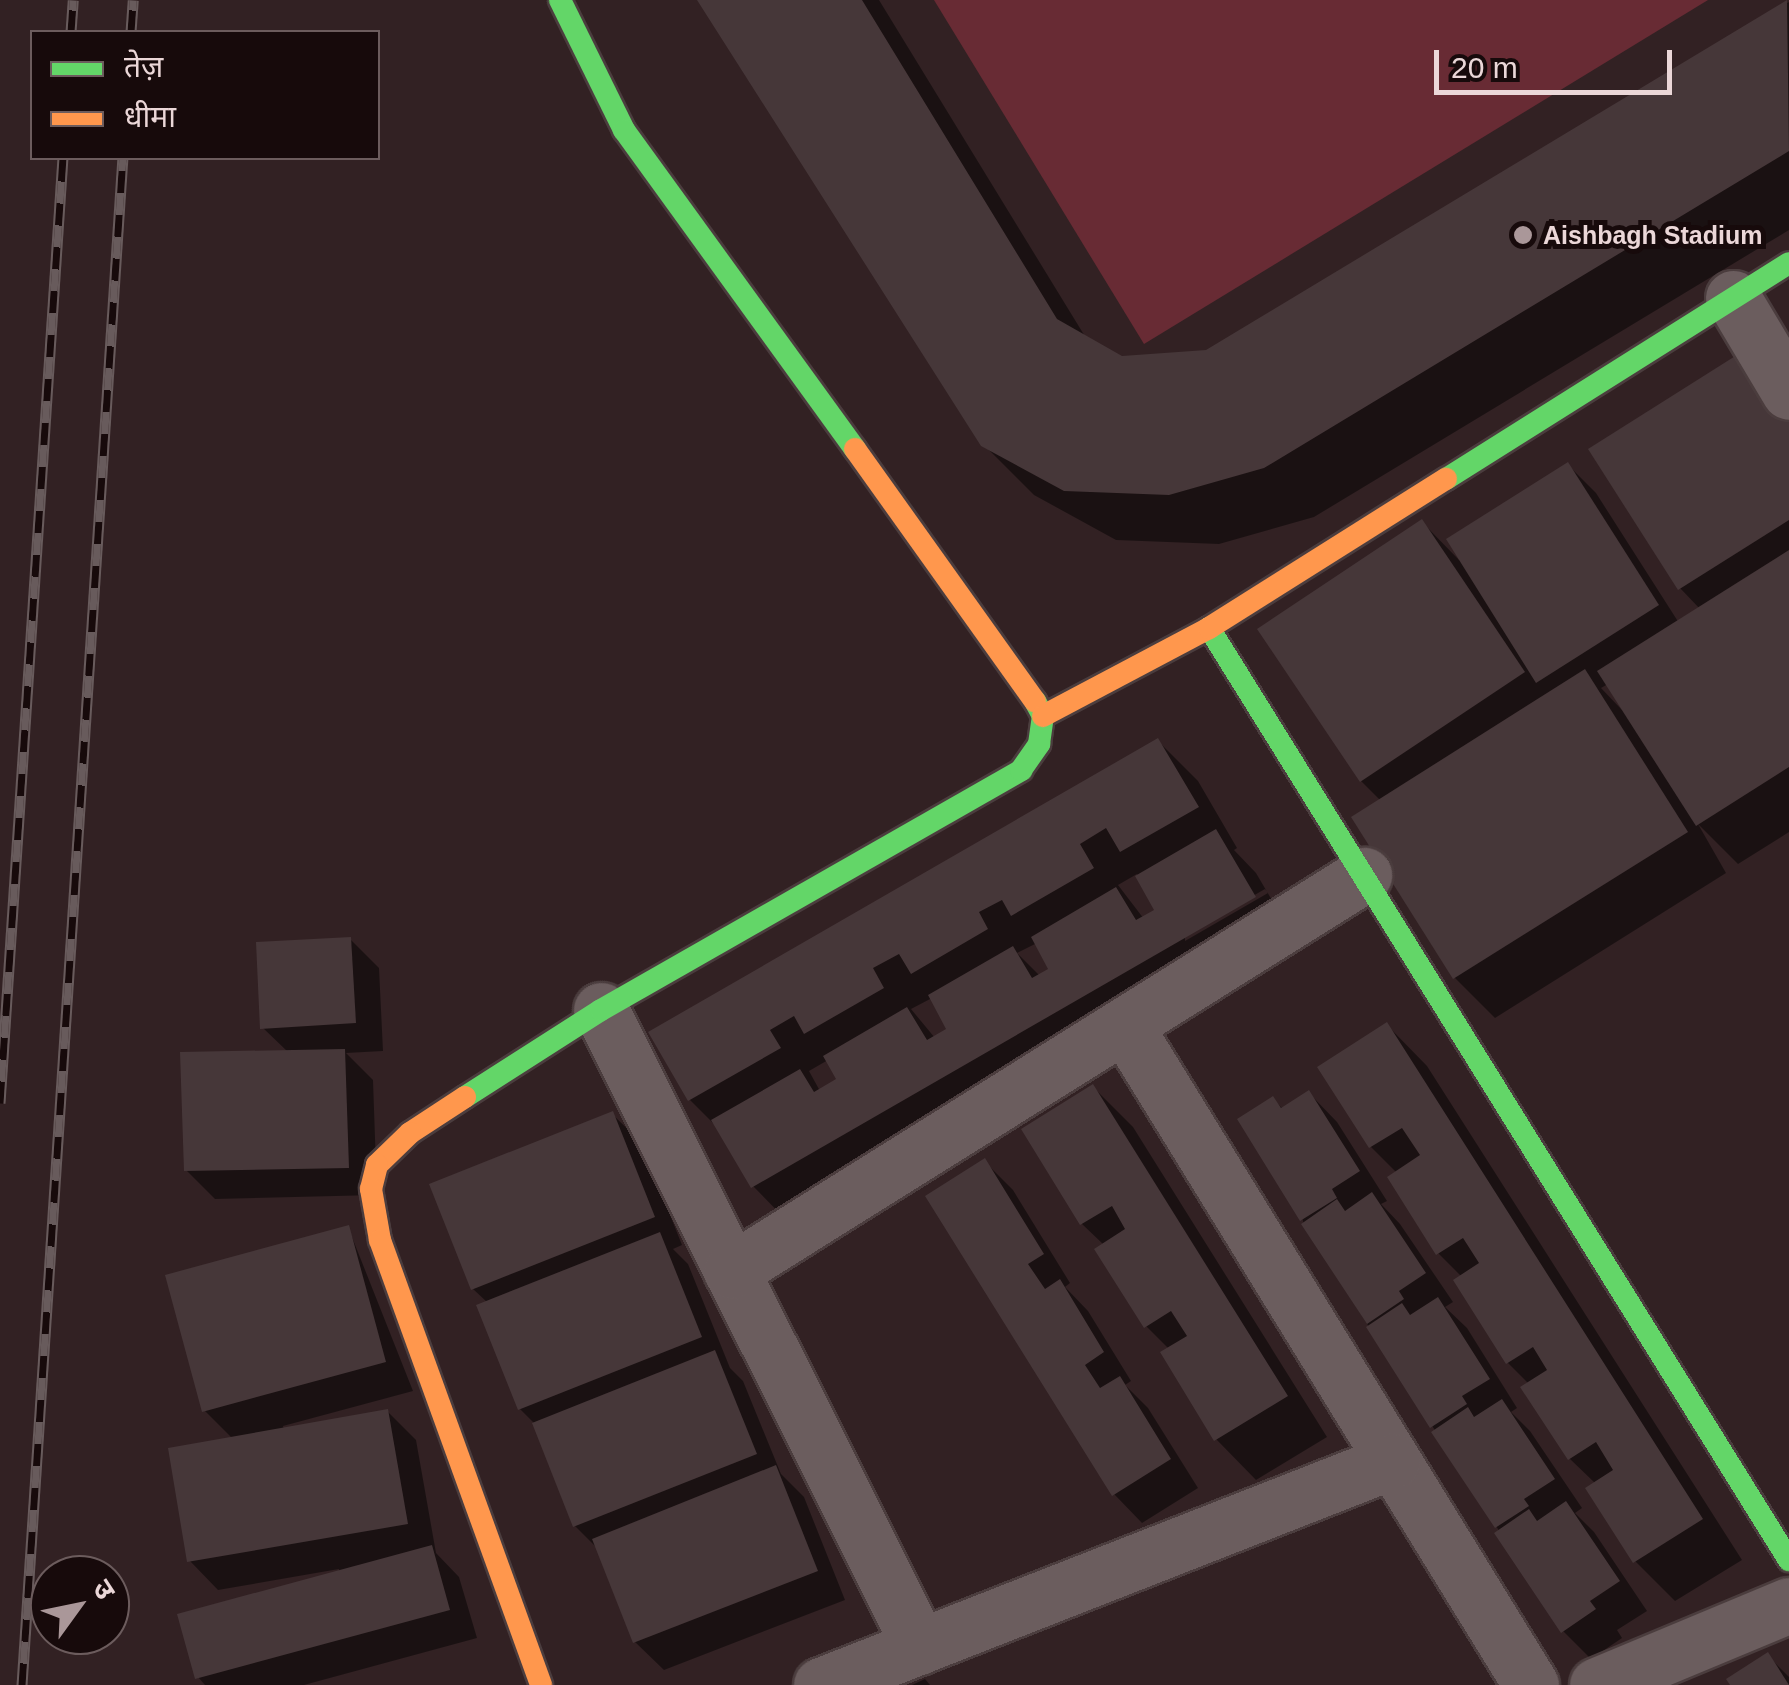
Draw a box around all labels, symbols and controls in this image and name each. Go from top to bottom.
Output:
legend [30,30,380,160]
scale bar [1439,30,1676,92]
text: तेज़ [124,50,163,83]
text: 20 m [1451,51,1518,84]
text: धीमा [124,100,176,133]
place label: Aishbagh Stadium [1543,220,1762,250]
marker: Aishbagh Stadium [1512,224,1534,246]
north arrow [30,1555,130,1655]
text: उ [86,1574,121,1605]

